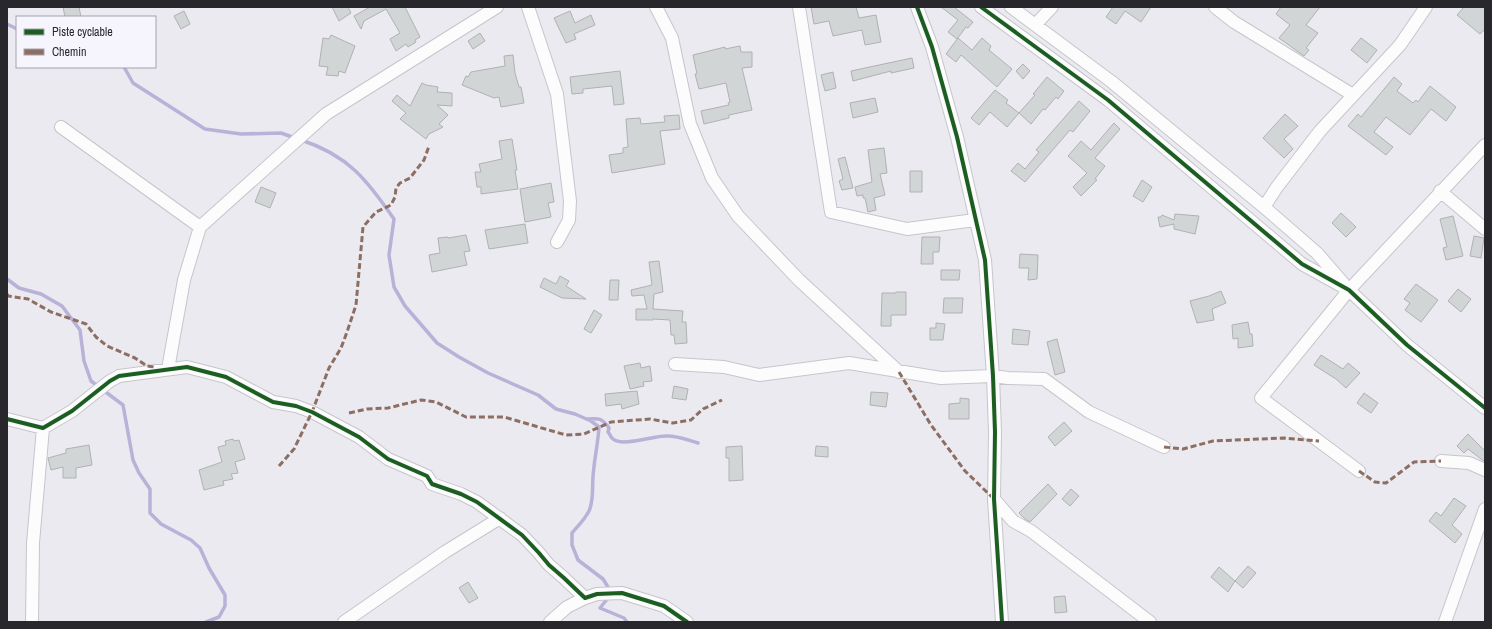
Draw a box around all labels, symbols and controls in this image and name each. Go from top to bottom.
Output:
legend [16,16,156,68]
text: Piste cyclable [52,24,113,40]
text: Chemin [52,44,86,60]

